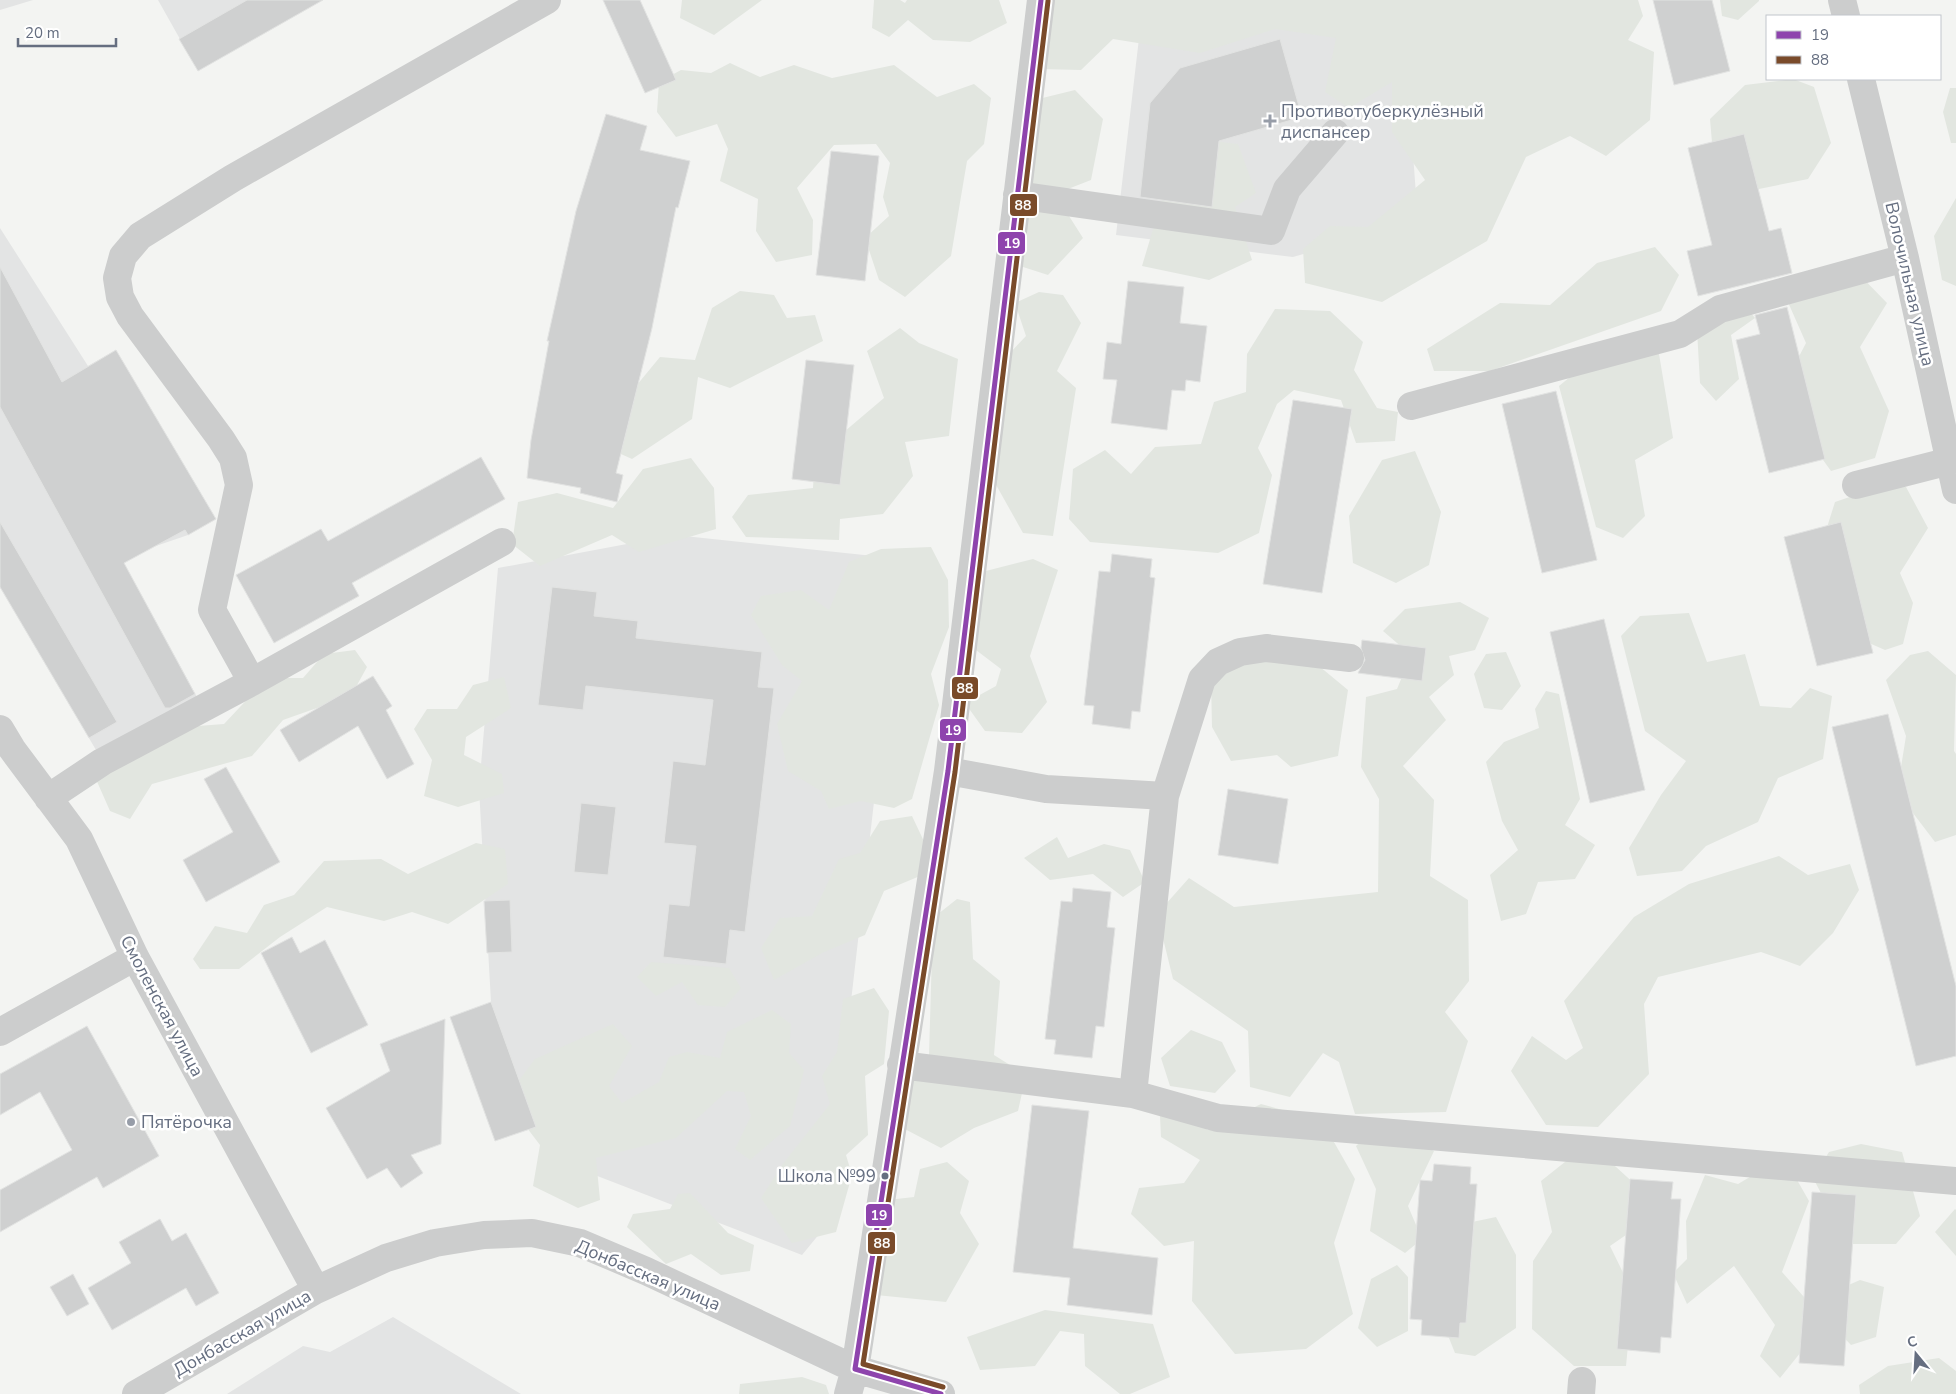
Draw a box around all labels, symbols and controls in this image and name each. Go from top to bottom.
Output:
scale bar [18,15,115,47]
legend [1766,15,1941,80]
text: 20 m [25,23,60,43]
text: 19 [1811,25,1829,45]
text: 88 [1811,50,1829,70]
place label: Противотуберкулёзный диспансер [1281,99,1484,144]
marker: Противотуберкулёзный диспансер [1263,114,1277,128]
line badge: 88 [1009,193,1038,217]
text: 88 [1015,196,1031,215]
street label: Волочильная улица [1879,199,1941,369]
line badge: 19 [997,231,1026,255]
text: 19 [1004,234,1020,253]
line badge: 88 [951,676,979,700]
text: 88 [957,679,973,698]
line badge: 19 [939,718,967,742]
text: 19 [945,721,961,740]
street label: Смоленская улица [115,931,209,1081]
place label: Пятёрочка [141,1110,232,1134]
marker: Пятёрочка [125,1116,137,1128]
place label: Школа №99 [778,1165,876,1188]
marker: Школа №99 [880,1171,890,1181]
line badge: 19 [865,1203,893,1227]
text: 19 [871,1206,887,1225]
line badge: 88 [867,1231,896,1255]
street label: Донбасская улица [572,1234,724,1316]
text: 88 [874,1234,890,1253]
street label: Донбасская улица [169,1284,315,1382]
north arrow [1891,1329,1941,1379]
text: С [1905,1331,1920,1353]

